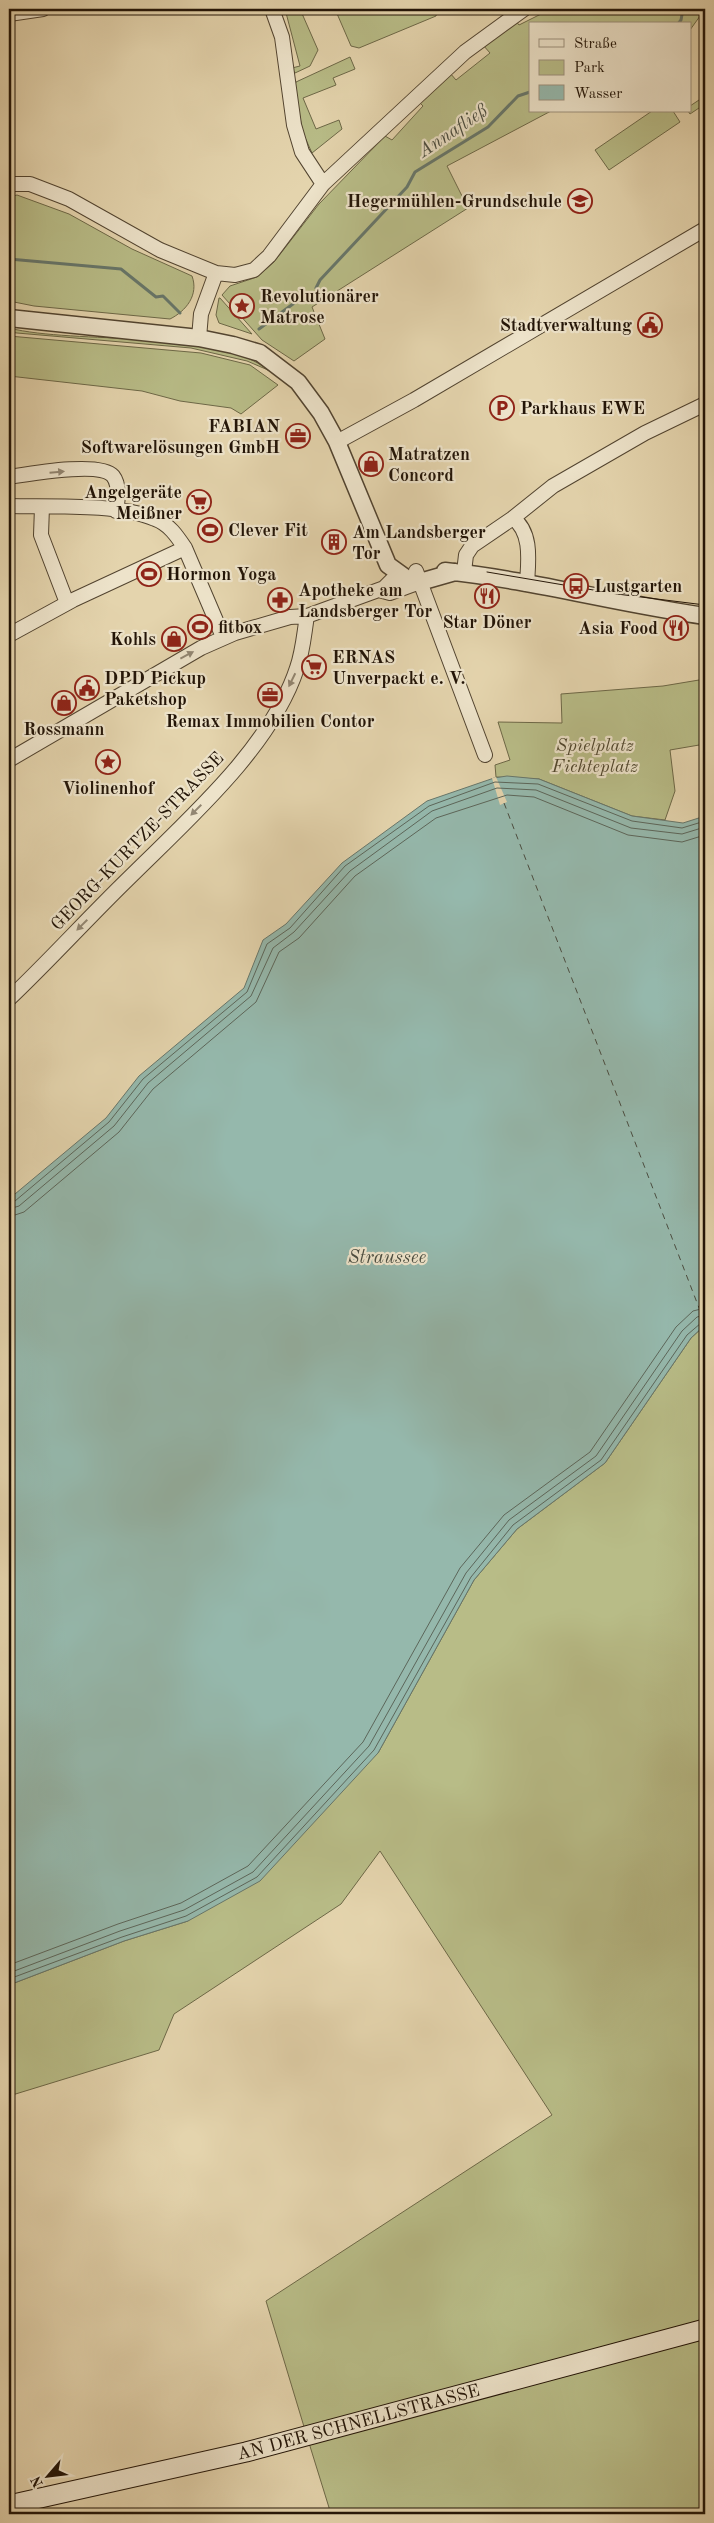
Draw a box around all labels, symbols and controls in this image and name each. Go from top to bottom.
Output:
legend [529,22,692,112]
text: Straße [574,37,617,52]
text: Park [574,61,605,76]
text: Wasser [574,87,622,102]
water label: Annafließ [414,102,492,163]
school or university icon: Hegermühlen-Grundschule [567,188,593,214]
place label: Hegermühlen-Grundschule [347,193,562,211]
place label: Revolutionärer Matrose [260,288,379,327]
place icon: Revolutionärer Matrose [229,293,255,319]
public building icon: Stadtverwaltung [637,312,663,338]
place label: Stadtverwaltung [500,317,632,335]
parking icon: Parkhaus EWE [489,395,515,421]
place label: Parkhaus EWE [520,400,645,418]
place label: FABIAN Softwarelösungen GmbH [81,418,280,457]
office icon: FABIAN Softwarelösungen GmbH [285,423,311,449]
place label: Matratzen Concord [388,446,470,485]
shop icon: Matratzen Concord [358,451,384,477]
one-way arrow [50,467,66,475]
place label: Angelgeräte Meißner [84,484,182,523]
supermarket icon: Angelgeräte Meißner [186,489,212,515]
sports icon: Clever Fit [197,517,223,543]
place label: Clever Fit [228,522,308,540]
place label: Am Landsberger Tor [352,524,486,563]
building icon: Am Landsberger Tor [321,529,347,555]
sports icon: Hormon Yoga [136,561,162,587]
place label: Hormon Yoga [166,566,276,584]
bus stop icon: Lustgarten [563,573,589,599]
place label: Lustgarten [594,578,682,596]
place label: Apotheke am Landsberger Tor [298,582,433,621]
restaurant icon: Star Döner [474,583,500,609]
pharmacy icon: Apotheke am Landsberger Tor [267,587,293,613]
sports icon: fitbox [187,614,213,640]
place label: Star Döner [442,614,532,632]
restaurant icon: Asia Food [663,615,689,641]
place label: fitbox [218,619,262,637]
place label: Asia Food [578,620,658,638]
shop icon: Kohls [161,626,187,652]
place label: Kohls [110,631,156,649]
place label: ERNAS Unverpackt e. V. [332,649,465,688]
one-way arrow [180,651,193,660]
supermarket icon: ERNAS Unverpackt e. V. [301,654,327,680]
place label: DPD Pickup Paketshop [104,670,206,709]
one-way arrow [288,673,296,687]
public building icon: DPD Pickup Paketshop [74,675,100,701]
office icon: Remax Immobilien Contor [257,682,283,708]
shop icon: Rossmann [51,690,77,716]
place label: Remax Immobilien Contor [165,713,375,731]
place label: Rossmann [23,721,105,739]
park label: Spielplatz Fichteplatz [551,737,638,776]
street label: GEORG-KURTZE-STRASSE [48,749,228,934]
place icon: Violinenhof [95,749,121,775]
place label: Violinenhof [62,780,156,798]
one-way arrow [190,804,202,816]
one-way arrow [76,919,88,931]
water label: Straussee [348,1249,427,1268]
street label: AN DER SCHNELLSTRASSE [235,2382,482,2464]
north arrow [22,2450,72,2500]
text: N [29,2473,46,2490]

